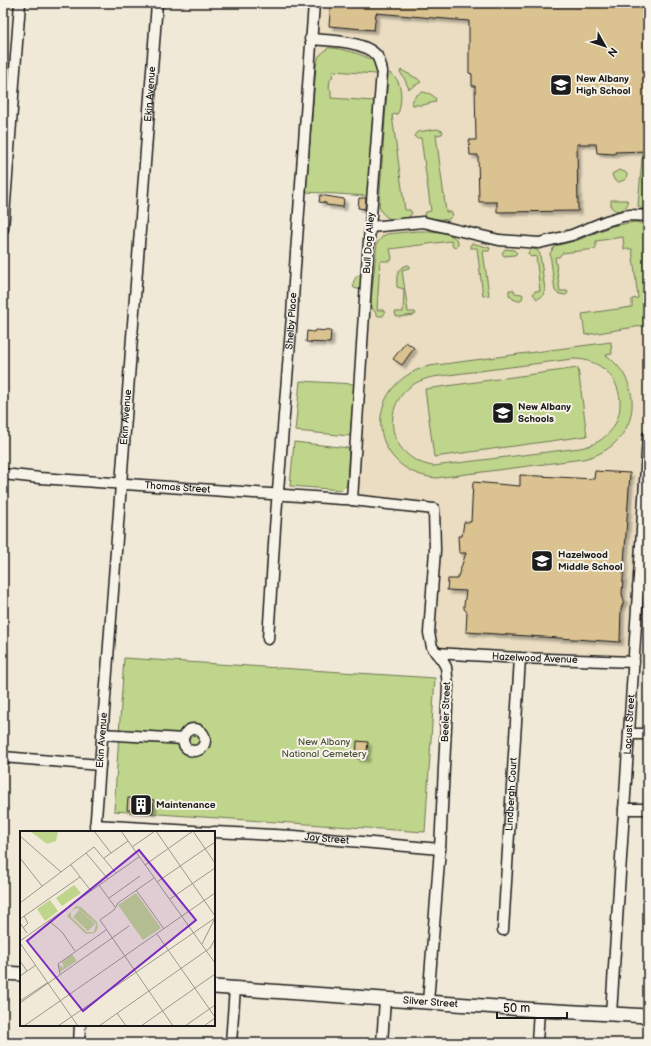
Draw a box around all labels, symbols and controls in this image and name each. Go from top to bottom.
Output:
north arrow [585,26,625,66]
text: N [605,45,620,59]
street label: Ekin Avenue [142,66,158,122]
school or university icon: New Albany High School [548,72,574,98]
place label: New Albany High School [576,73,631,97]
street label: Bull Dog Alley [361,211,377,274]
street label: Shelby Place [283,292,299,350]
street label: Ekin Avenue [118,389,134,445]
school or university icon: New Albany Schools [490,400,516,426]
place label: New Albany Schools [518,401,571,425]
street label: Thomas Street [144,479,211,496]
school or university icon: Hazelwood Middle School [529,548,555,574]
place label: Hazelwood Middle School [558,549,623,573]
street label: Hazelwood Avenue [492,650,578,666]
street label: Beeler Street [439,682,453,742]
street label: Locust Street [622,694,637,755]
street label: Ekin Avenue [94,712,110,769]
park label: New Albany National Cemetery [281,736,367,760]
street label: Lindbergh Court [503,757,520,831]
building icon: Maintenance [128,792,154,818]
place label: Maintenance [156,799,216,811]
inset map [20,831,215,1026]
street label: Jay Street [304,831,350,847]
street label: Silver Street [403,994,458,1010]
scale bar [497,994,567,1020]
text: 50 m [503,1001,530,1016]

